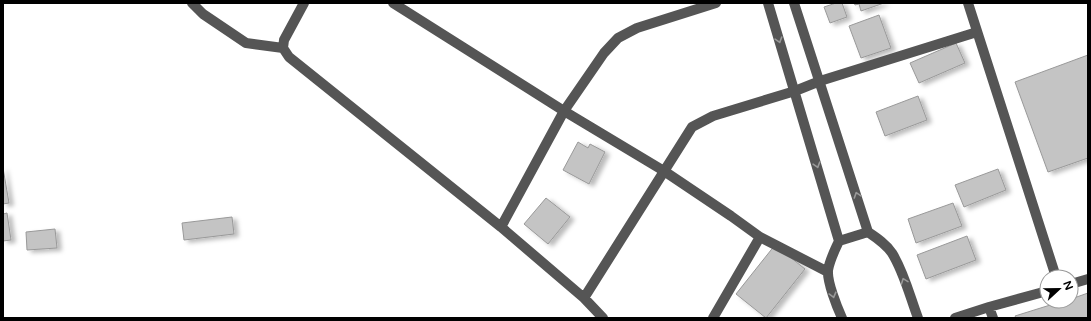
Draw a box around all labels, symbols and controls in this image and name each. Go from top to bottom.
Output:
one-way arrow [775,37,783,44]
one-way arrow [812,161,821,168]
one-way arrow [853,192,861,199]
north arrow [1039,269,1079,309]
one-way arrow [901,278,909,285]
text: N [1060,279,1075,292]
one-way arrow [829,292,837,298]

